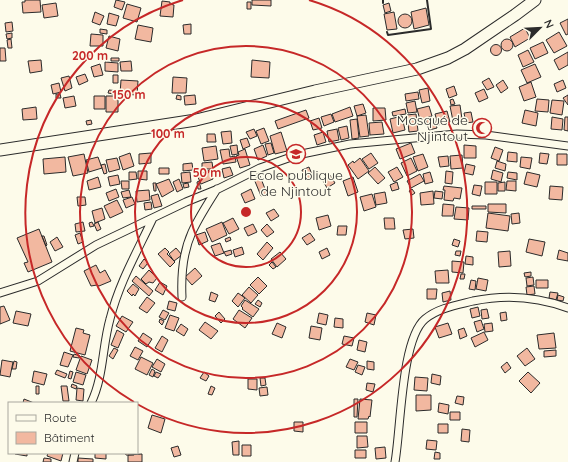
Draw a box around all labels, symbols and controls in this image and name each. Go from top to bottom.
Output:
north arrow [520,8,560,48]
text: N [541,17,557,30]
text: 200 m [72,48,108,63]
text: 150 m [112,87,146,102]
place label: Mosqué de Njintout [397,111,468,145]
mosque icon: Mosqué de Njintout [471,117,493,139]
text: 100 m [151,126,185,141]
school or university icon: Ecole publique de Njintout [285,143,307,165]
text: 50 m [193,165,221,180]
place label: Ecole publique de Njintout [249,166,343,200]
centre of rings [239,205,253,219]
legend [8,402,138,454]
text: Route [44,410,77,425]
text: Bâtiment [44,430,94,445]

